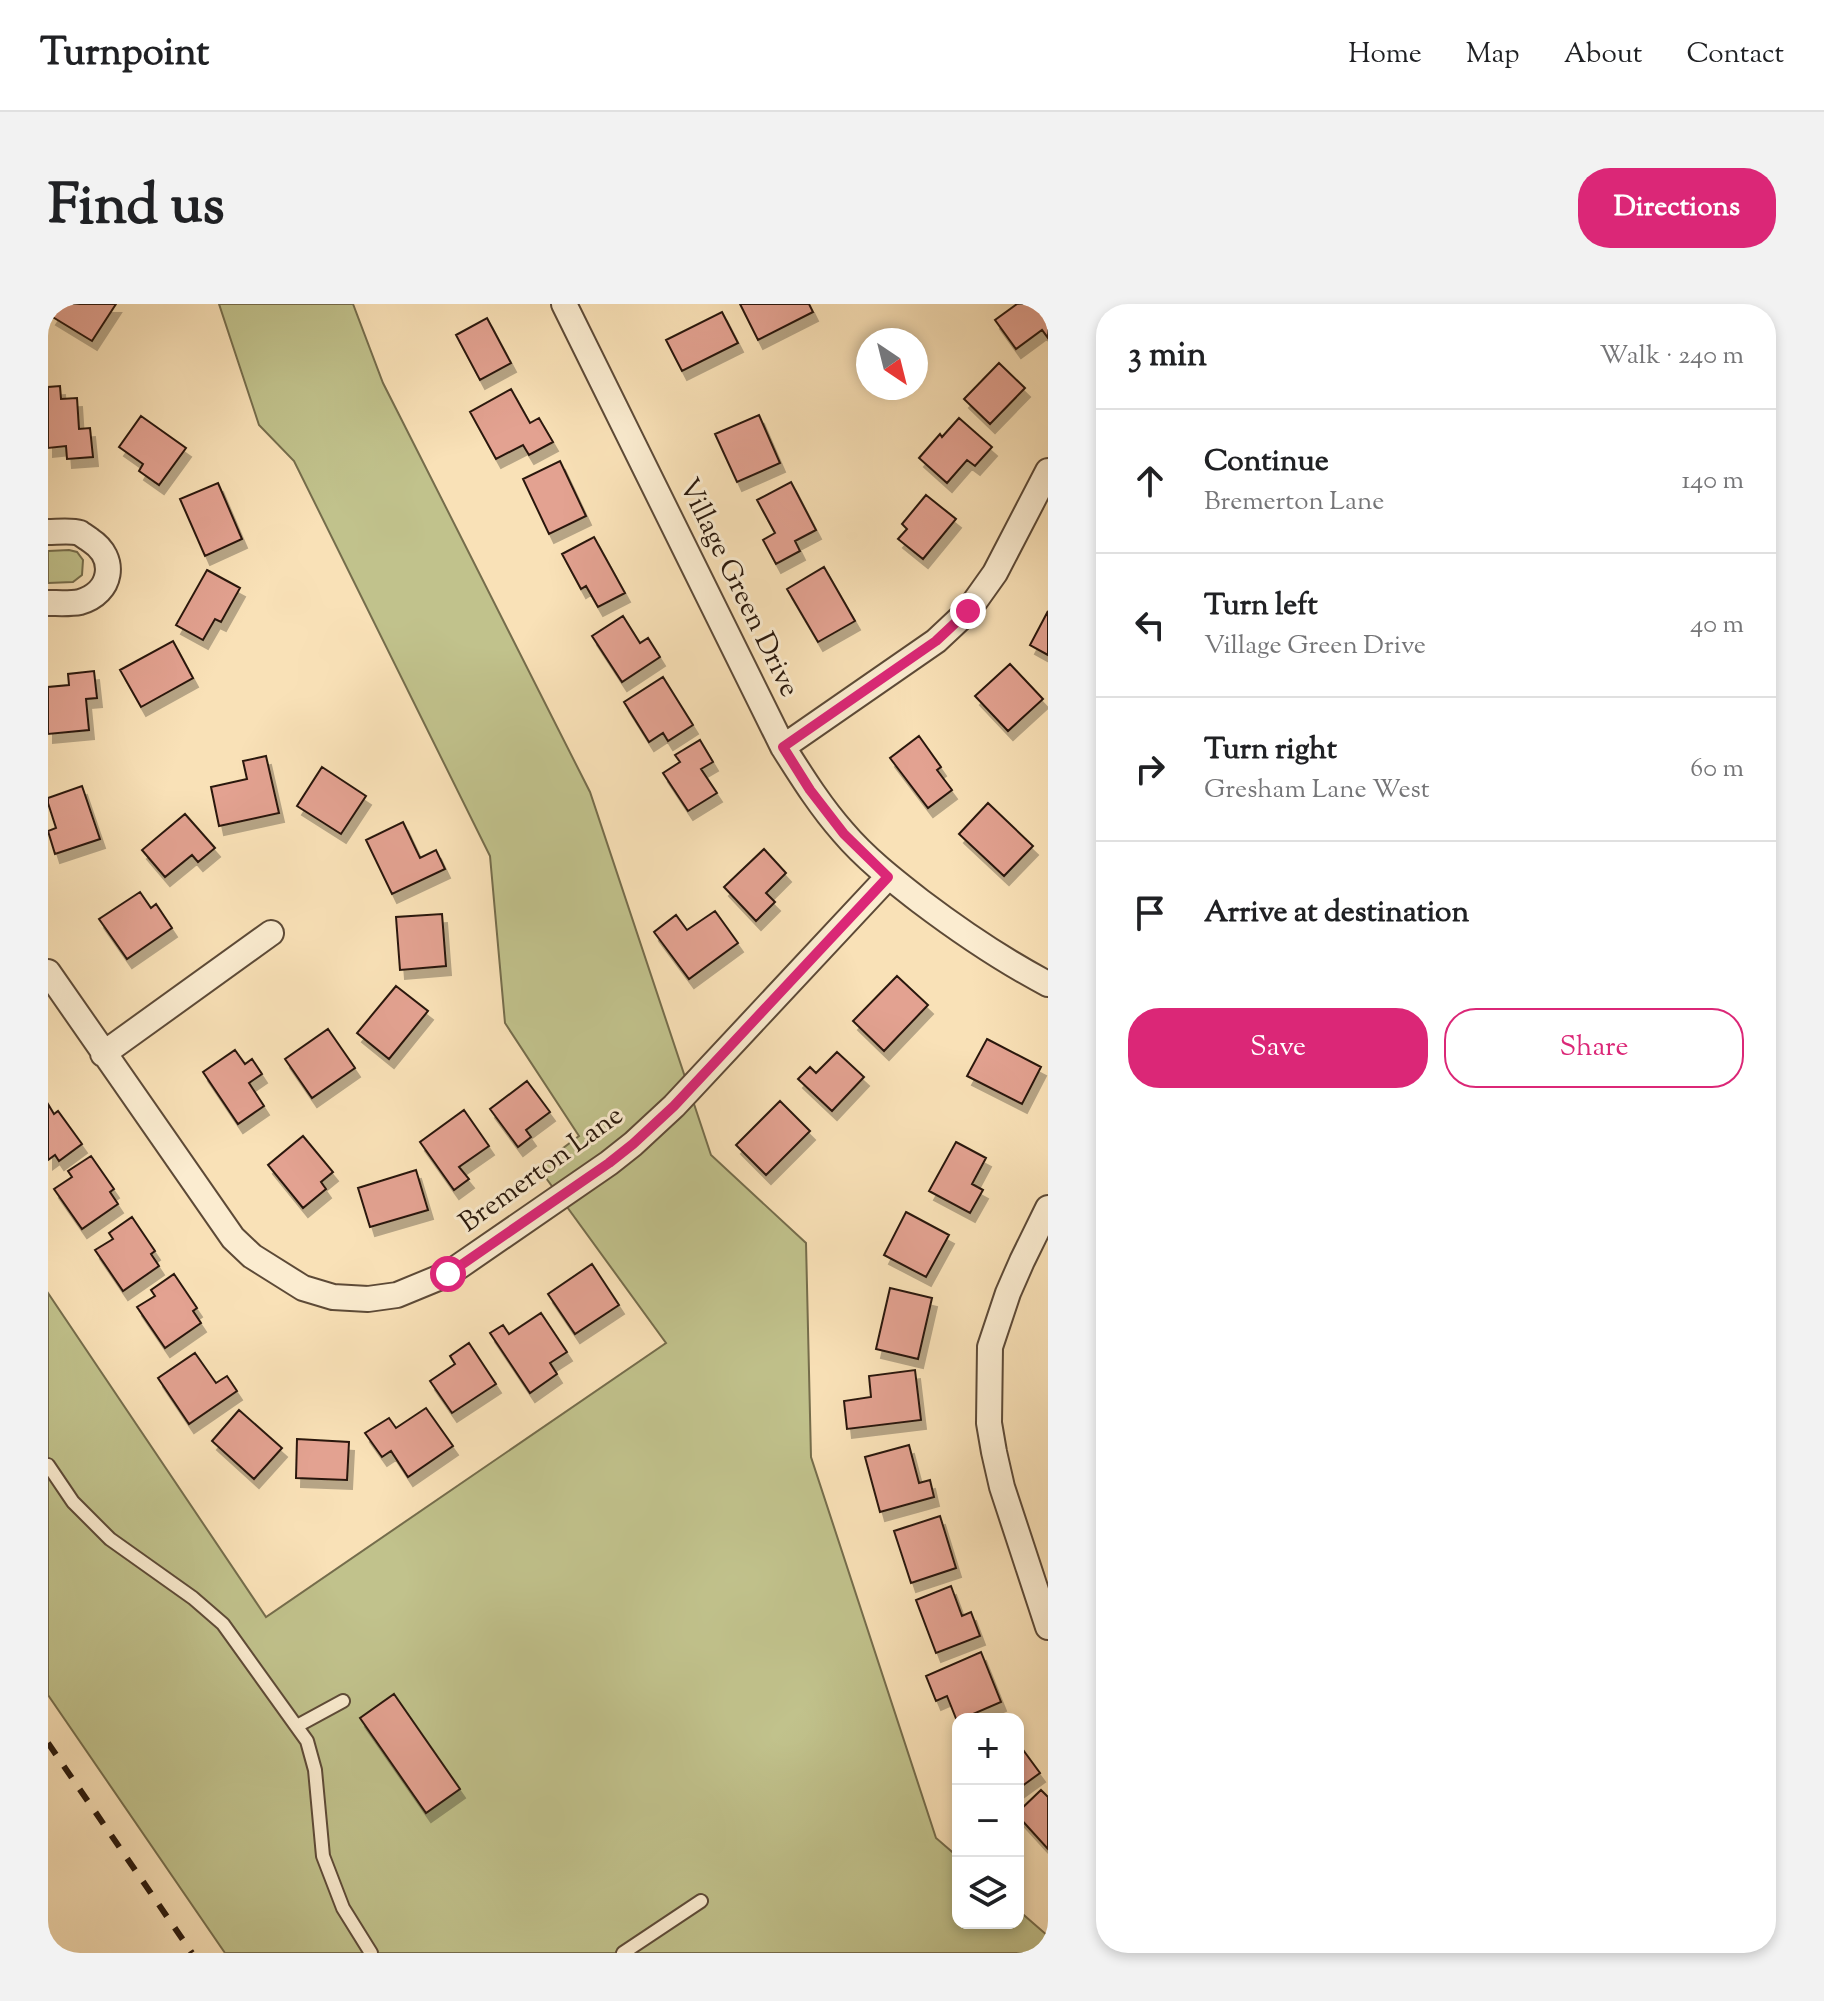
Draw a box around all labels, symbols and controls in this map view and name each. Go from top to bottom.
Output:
text: Turnpoint [40,28,209,82]
text: Home [1348,35,1422,75]
text: Map [1466,35,1520,75]
text: About [1564,35,1642,75]
text: Contact [1686,35,1784,75]
text: Find us [48,168,224,249]
button: Directions [1578,168,1776,248]
north arrow [856,328,928,400]
text: 3 min [1128,332,1207,381]
text: Walk · 240 m [1600,338,1744,375]
text: Continue [1204,441,1329,484]
icon: ahead [1128,459,1172,503]
text: 140 m [1681,463,1744,500]
street label: Village Green Drive [668,472,808,704]
text: Bremerton Lane [1204,484,1384,521]
text: Turn left [1204,585,1318,628]
route end [950,593,986,629]
icon: left [1128,603,1172,647]
text: 40 m [1690,607,1744,644]
text: Village Green Drive [1204,628,1426,665]
text: Turn right [1204,729,1337,772]
icon: right [1128,747,1172,791]
text: 60 m [1690,751,1744,788]
text: Gresham Lane West [1204,772,1430,809]
icon: arrive [1128,891,1172,935]
text: Arrive at destination [1204,892,1469,935]
button: Save [1128,1008,1428,1088]
button: Share [1444,1008,1744,1088]
street label: Bremerton Lane [452,1097,632,1243]
route start [430,1256,466,1292]
map controls [952,1713,1024,1929]
button: + [952,1713,1024,1785]
button: − [952,1785,1024,1857]
button: layers [952,1857,1024,1929]

